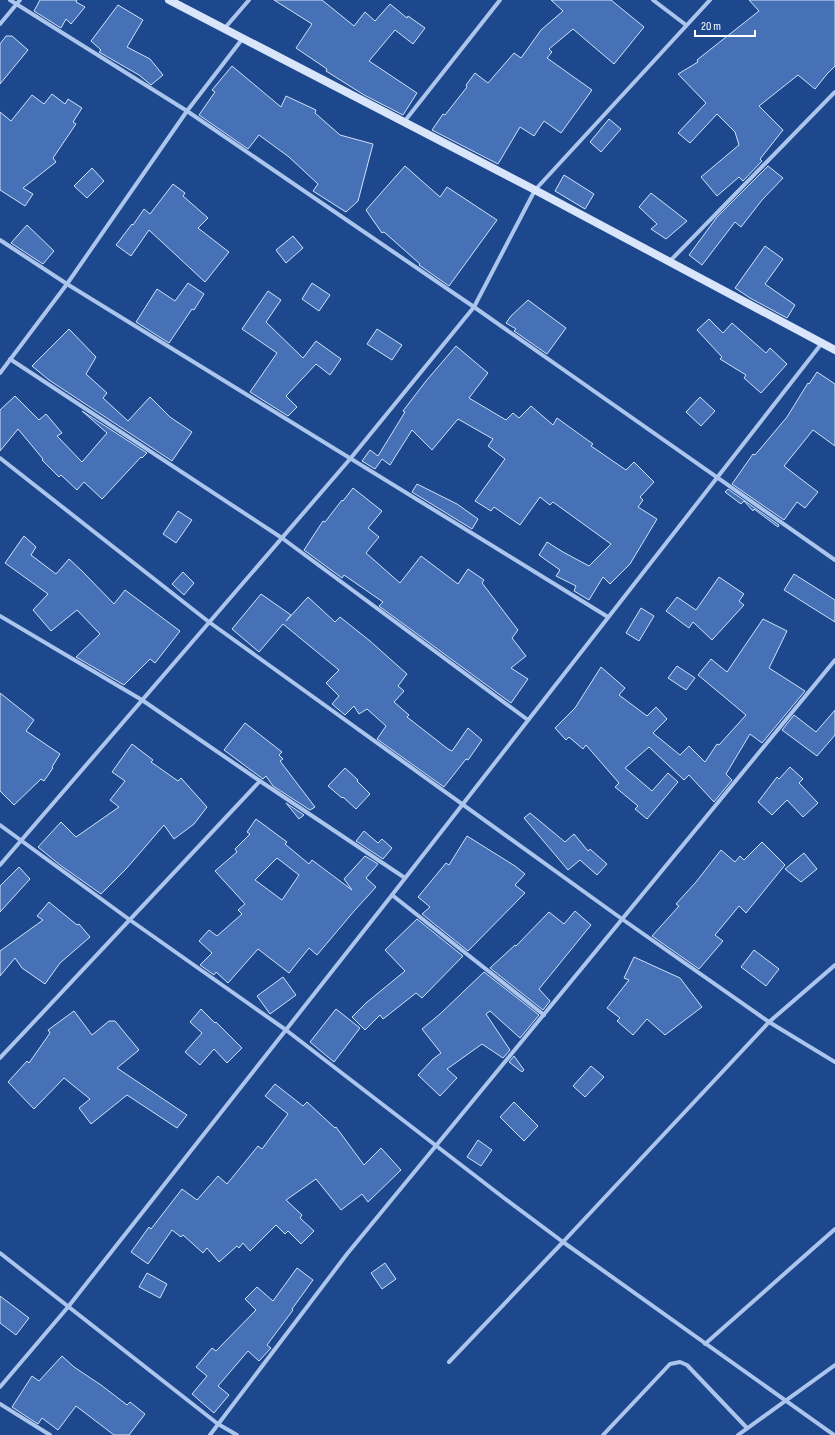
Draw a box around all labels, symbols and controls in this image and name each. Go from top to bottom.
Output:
scale bar [695,12,755,38]
text: 20 m [701,19,721,34]

